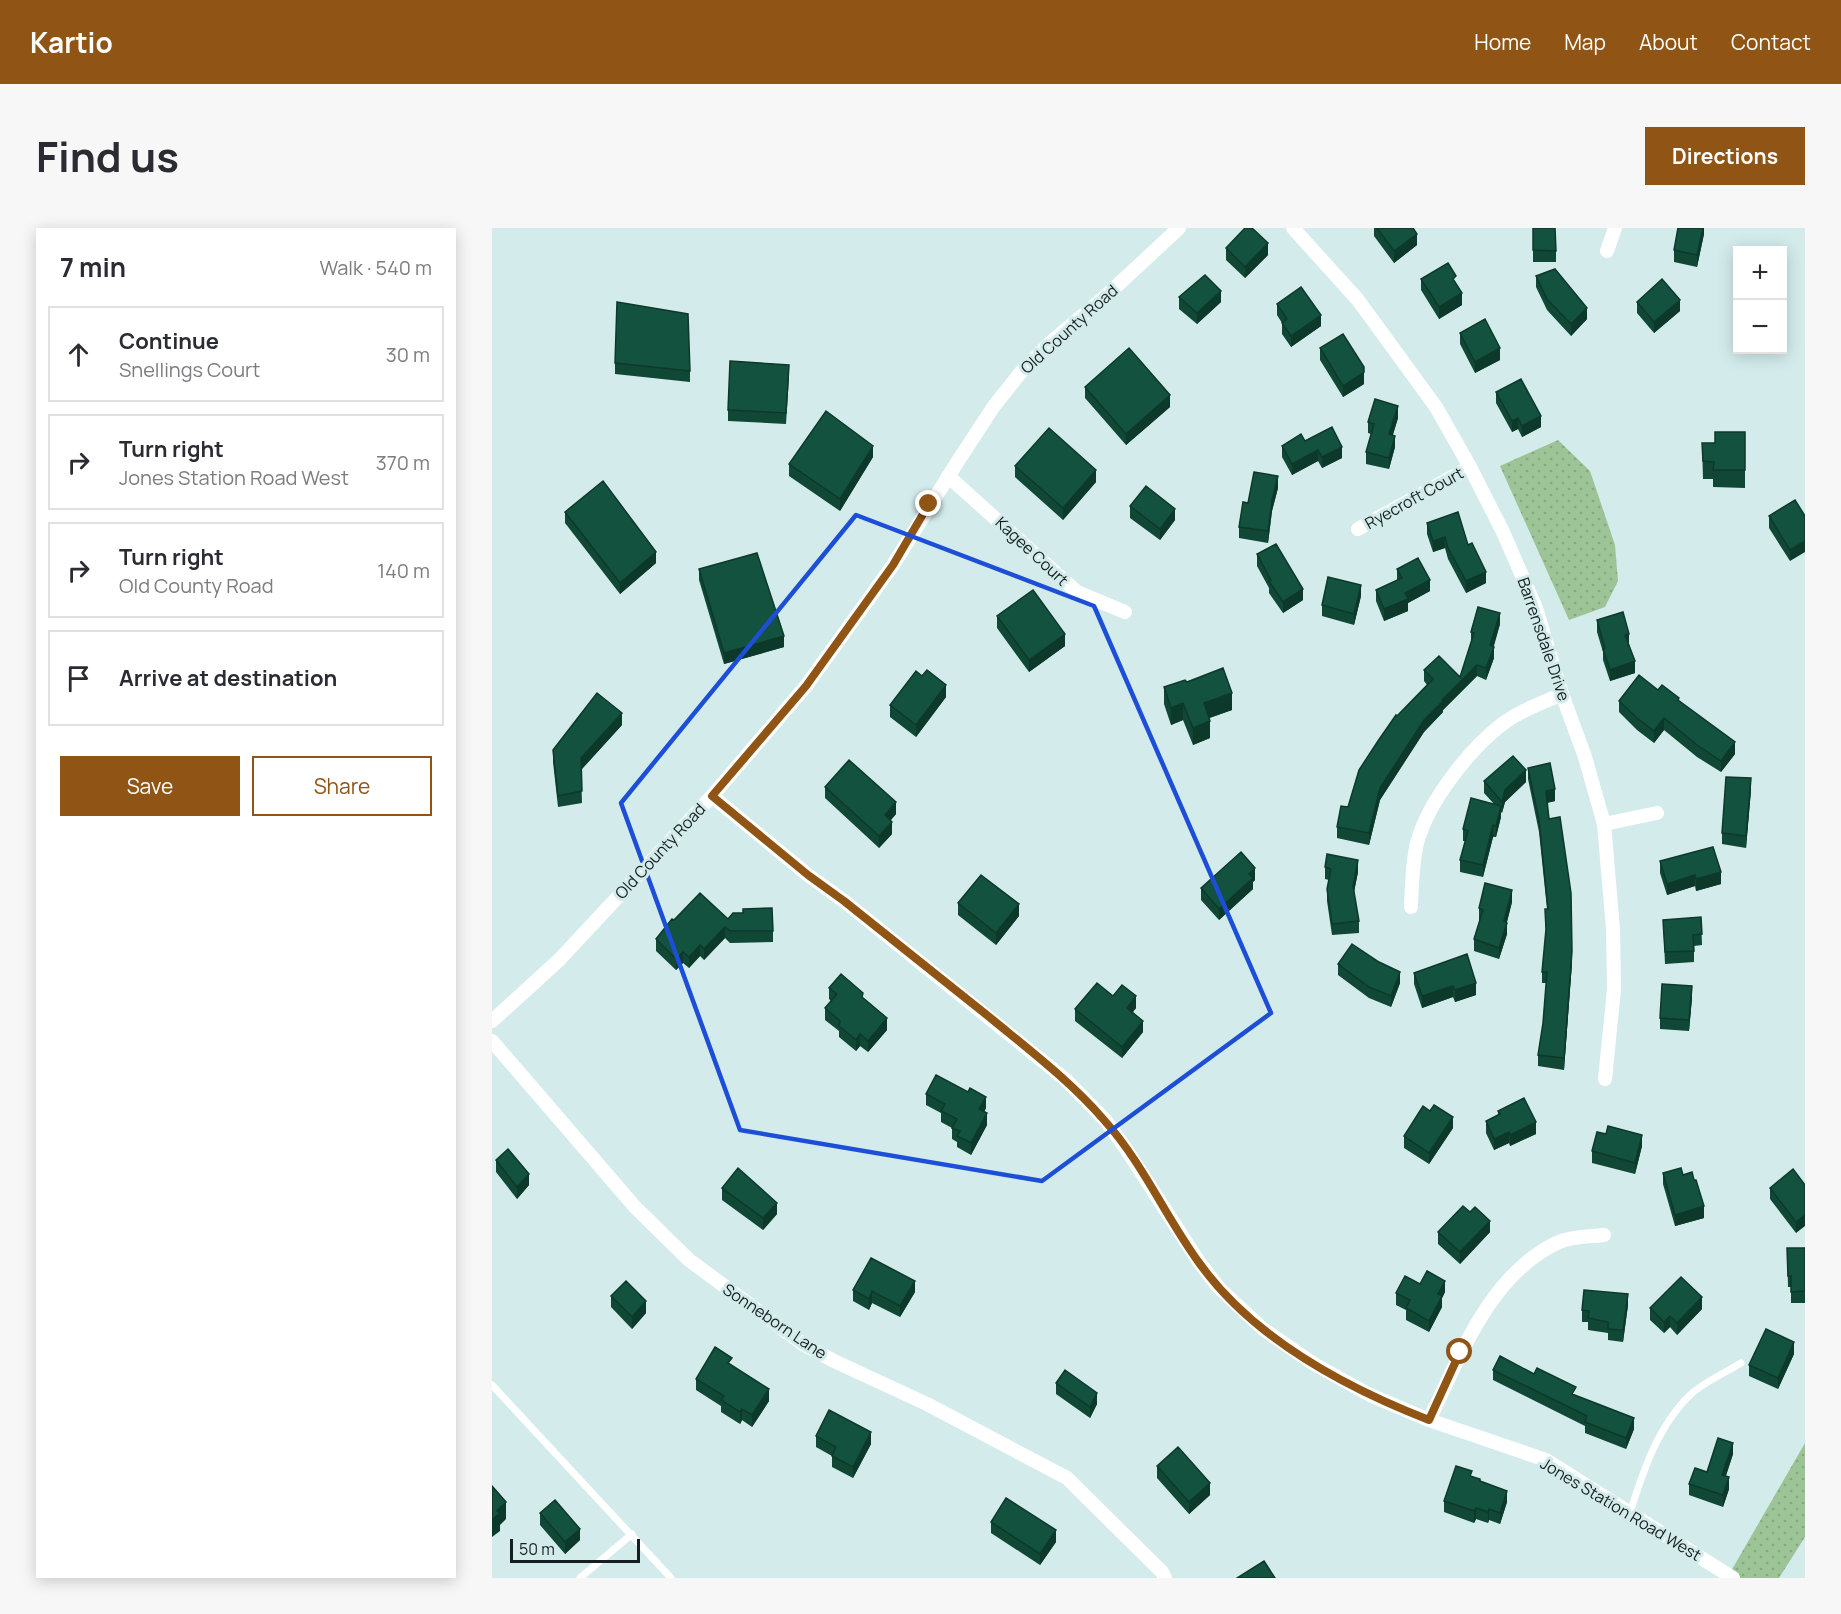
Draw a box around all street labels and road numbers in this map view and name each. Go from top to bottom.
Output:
street label: Old County Road [1016,279,1122,379]
street label: Ryecroft Court [1361,462,1467,534]
street label: Kagee Court [991,511,1073,591]
street label: Barrensdale Drive [1513,574,1575,704]
street label: Old County Road [610,798,710,904]
street label: Sonneborn Lane [719,1278,831,1364]
street label: Jones Station Road West [1536,1452,1706,1566]

